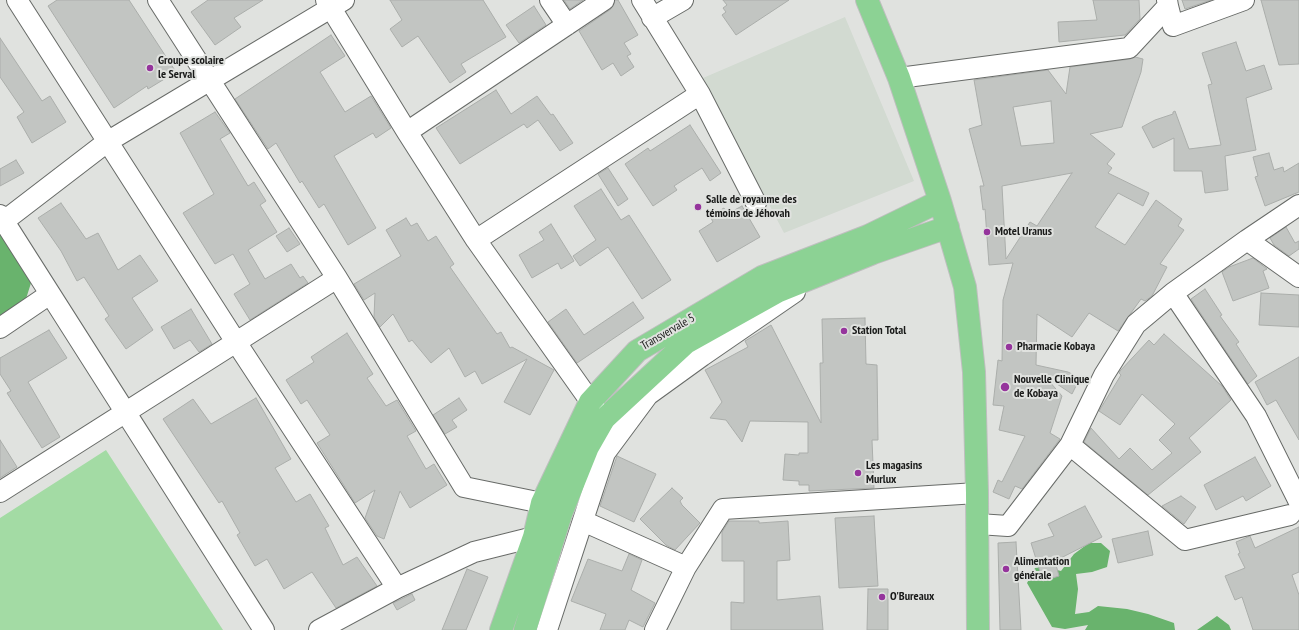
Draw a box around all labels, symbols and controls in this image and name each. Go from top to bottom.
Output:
place label: Groupe scolaire le Serval [158,54,224,82]
marker: Groupe scolaire le Serval [145,63,155,73]
place label: Salle de royaume des témoins de Jéhovah [706,193,797,221]
marker: Salle de royaume des témoins de Jéhovah [693,202,703,212]
place label: Motel Uranus [995,225,1052,239]
marker: Motel Uranus [982,227,992,237]
street label: Transvervale 5 [639,311,697,353]
place label: Station Total [852,324,906,338]
marker: Station Total [839,326,849,336]
place label: Pharmacie Kobaya [1017,340,1095,354]
marker: Pharmacie Kobaya [1004,342,1014,352]
place label: Nouvelle Clinique de Kobaya [1014,373,1089,401]
marker: Nouvelle Clinique de Kobaya [999,381,1011,393]
place label: Les magasins Murlux [866,459,922,487]
marker: Les magasins Murlux [853,468,863,478]
place label: Alimentation générale [1014,555,1069,583]
marker: Alimentation générale [1001,564,1011,574]
place label: O'Bureaux [890,590,934,604]
marker: O'Bureaux [877,592,887,602]

